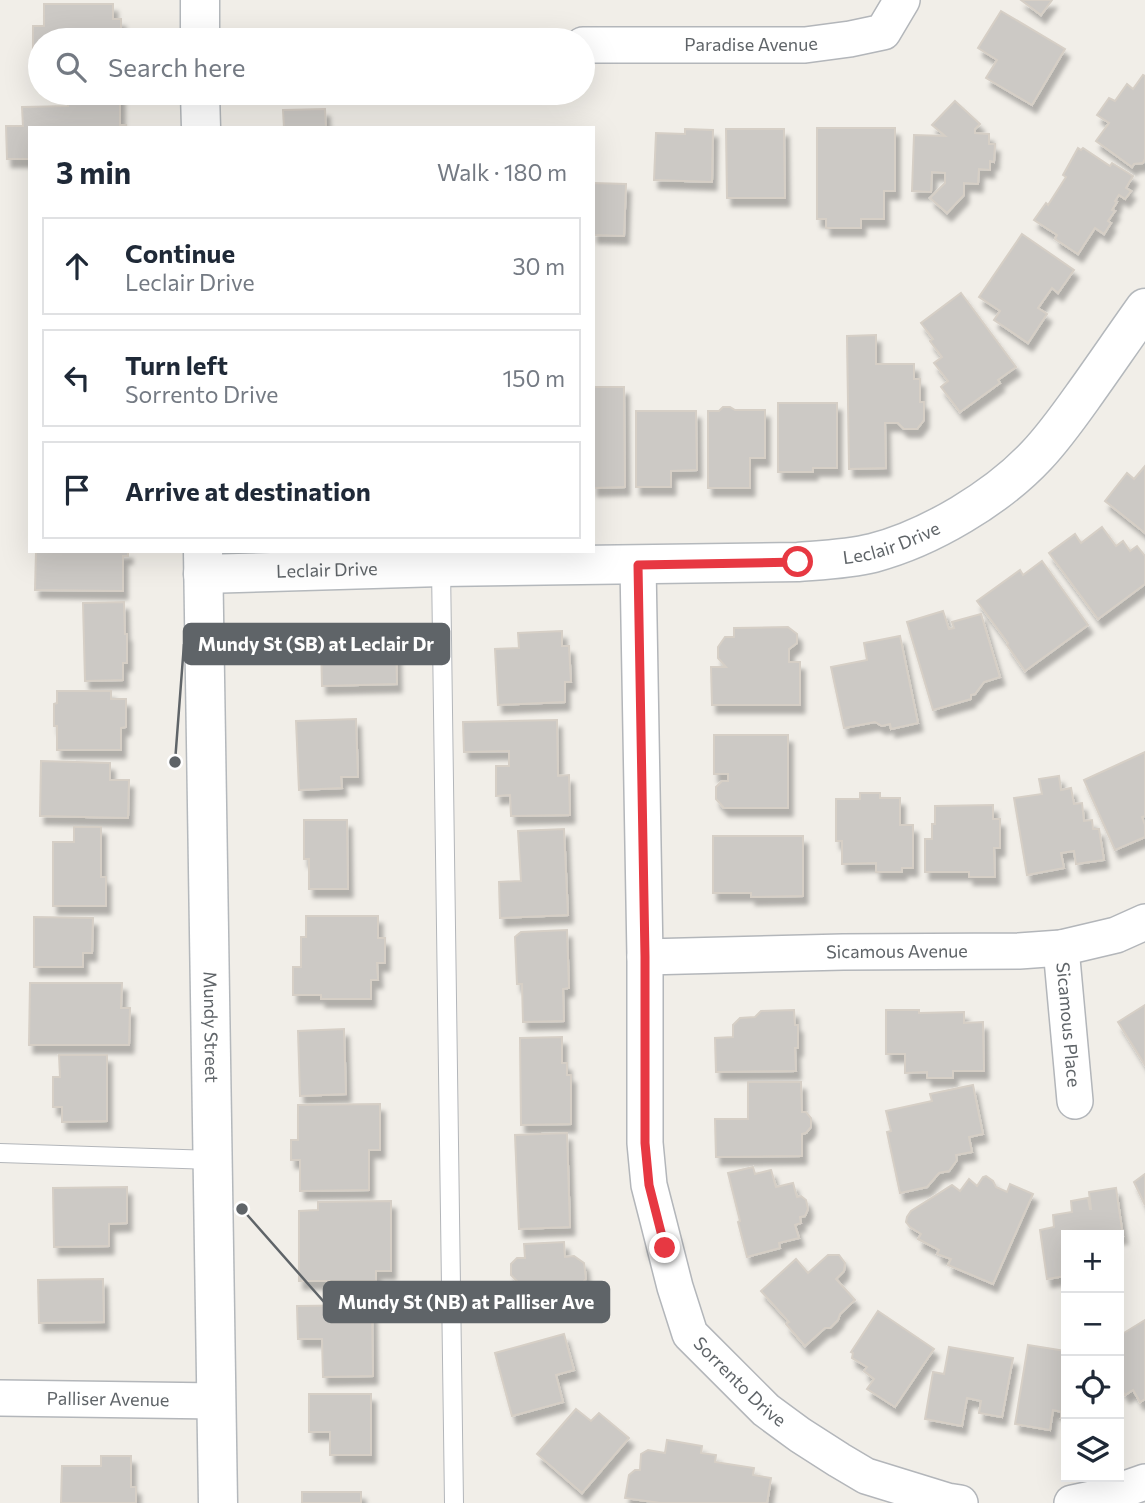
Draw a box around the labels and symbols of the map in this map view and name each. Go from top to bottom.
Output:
street label: Paradise Avenue [684,31,819,55]
street label: Leclair Drive [841,516,943,568]
route start [782,546,813,577]
street label: Leclair Drive [276,557,378,582]
callout: Mundy St (SB) at Leclair Dr [184,624,449,664]
text: Mundy St (SB) at Leclair Dr [198,632,434,655]
street label: Sicamous Avenue [826,939,968,962]
street label: Sicamous Place [1052,961,1086,1088]
street label: Mundy Street [200,971,223,1083]
route end [649,1232,680,1263]
callout: Mundy St (NB) at Palliser Ave [324,1282,609,1322]
text: Mundy St (NB) at Palliser Ave [338,1290,594,1313]
street label: Sorrento Drive [689,1332,791,1431]
street label: Palliser Avenue [46,1387,170,1410]

